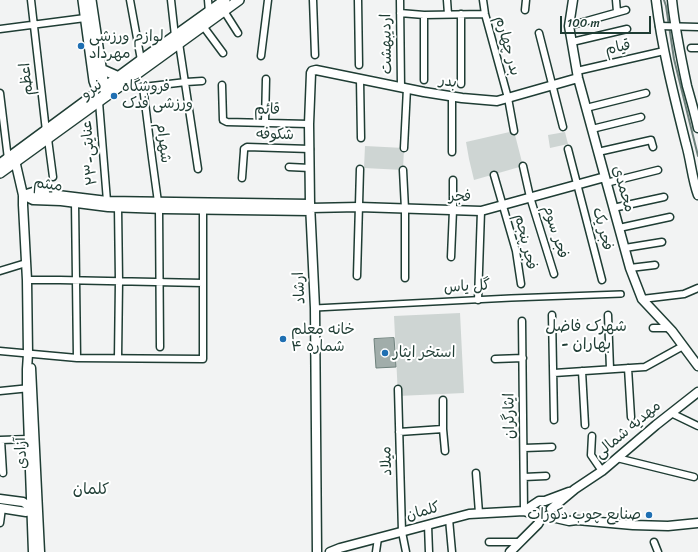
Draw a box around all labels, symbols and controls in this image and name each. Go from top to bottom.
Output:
scale bar [562,8,653,34]
text: 100 m [567,12,600,34]
street label: اردیبهشت [377,13,397,75]
street label: بدر چهارم [490,14,524,78]
place label: لوازم ورزشی مهرداد [89,28,164,63]
street label: قیام [603,36,633,60]
marker: لوازم ورزشی مهرداد [76,41,86,51]
street label: اعظم [16,62,38,96]
street label: بدر [438,72,458,92]
street label: نیرو [78,76,106,104]
place label: فروشگاه ورزشی فدک [122,78,193,113]
marker: فروشگاه ورزشی فدک [109,91,119,101]
street label: قائم [254,101,280,119]
street label: ۲۳-عنایتی [78,120,102,186]
street label: شهرام [152,122,174,164]
street label: شکوفه [256,126,294,144]
street label: محمدی [608,164,638,214]
street label: میثم [32,174,64,196]
street label: فجر [449,188,471,206]
street label: فجر سوم [538,203,572,261]
street label: فجر یک [588,206,616,252]
street label: فجر پنجم [510,212,540,272]
street label: ارشاد [290,271,310,305]
street label: گل یاس [443,277,491,297]
district label: شهرک فاضل - بهاران [545,317,627,355]
place label: خانه معلم شماره ۴ [291,321,355,356]
marker: خانه معلم شماره ۴ [278,334,288,344]
place label: استخر ایثار [393,344,455,362]
marker: استخر ایثار [380,348,390,358]
street label: ایثارگران [501,393,519,439]
street label: مهدیه شمالی [591,397,665,463]
street label: آزادی [12,437,32,469]
street label: میلاد [377,446,397,476]
district label: کلمان [73,480,109,500]
street label: کلمان [404,499,442,525]
place label: صنایع چوب دکورات [527,506,641,524]
marker: صنایع چوب دکورات [644,510,654,520]

